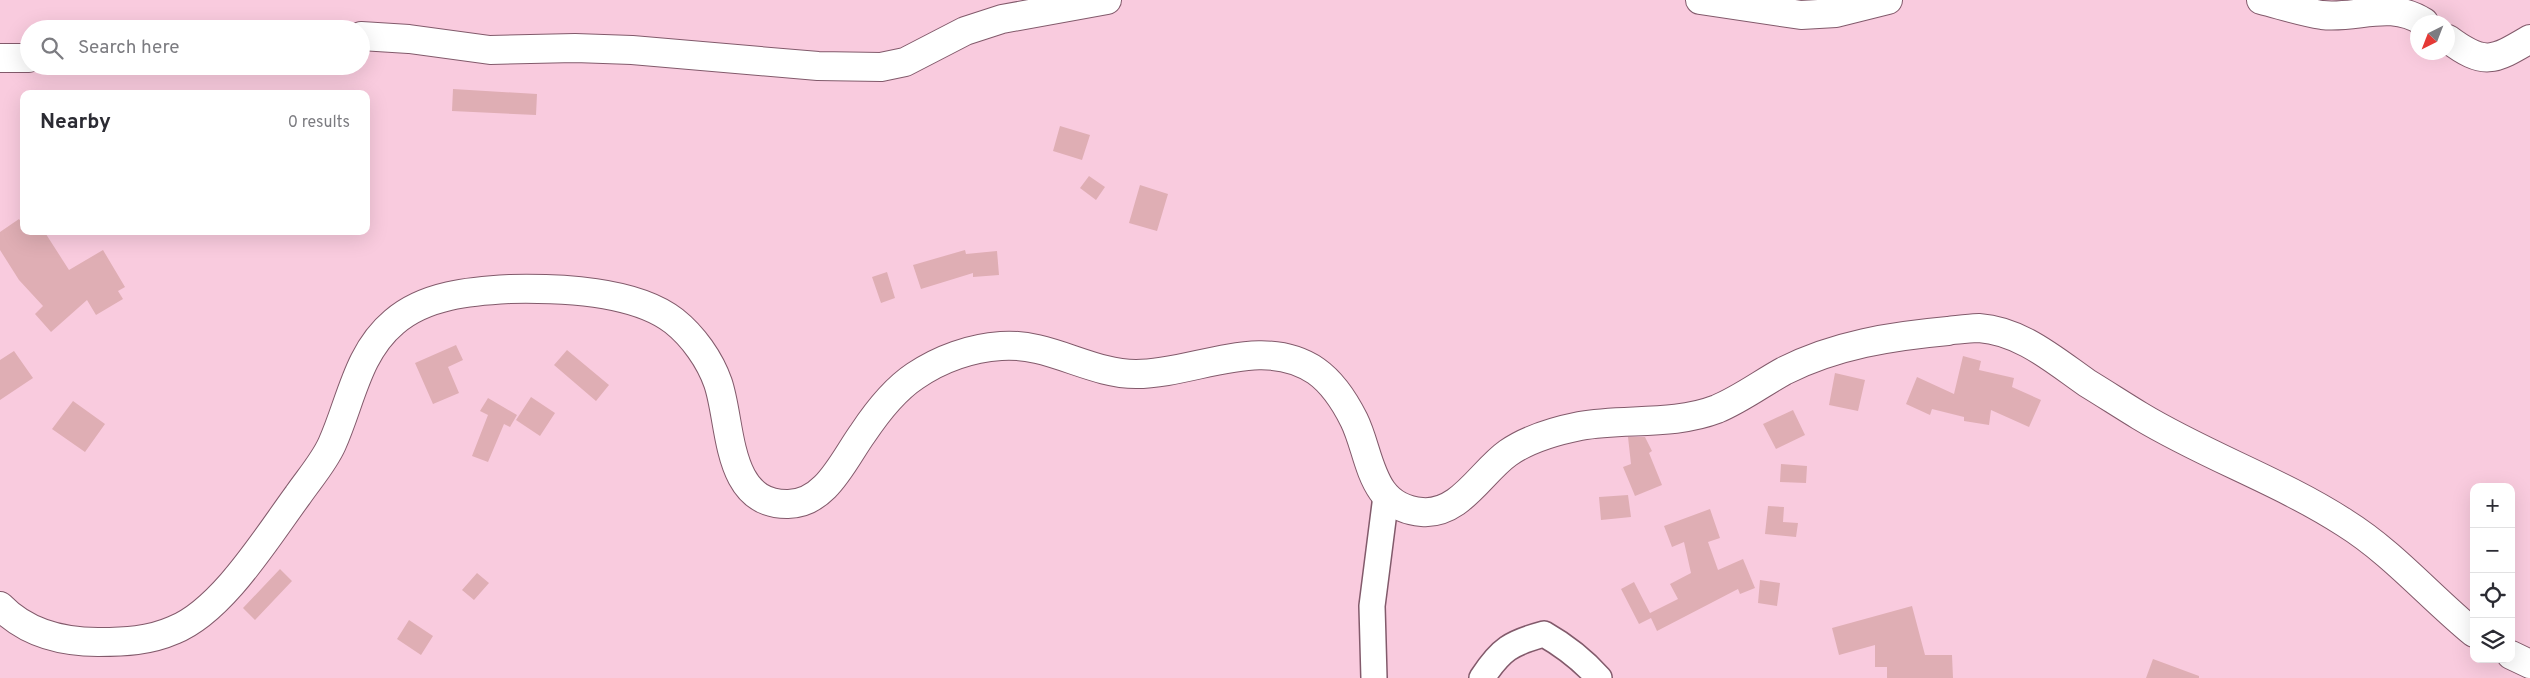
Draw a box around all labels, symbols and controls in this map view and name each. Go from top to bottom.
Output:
north arrow [2410,15,2455,60]
search box [20,20,370,75]
icon: search [38,34,66,62]
text: Search here [78,36,180,60]
text: Nearby [40,109,111,136]
text: 0 results [288,113,350,133]
map controls [2470,483,2515,663]
button: + [2470,483,2515,528]
button: − [2470,528,2515,573]
button: locate [2470,573,2515,618]
button: layers [2470,618,2515,663]

